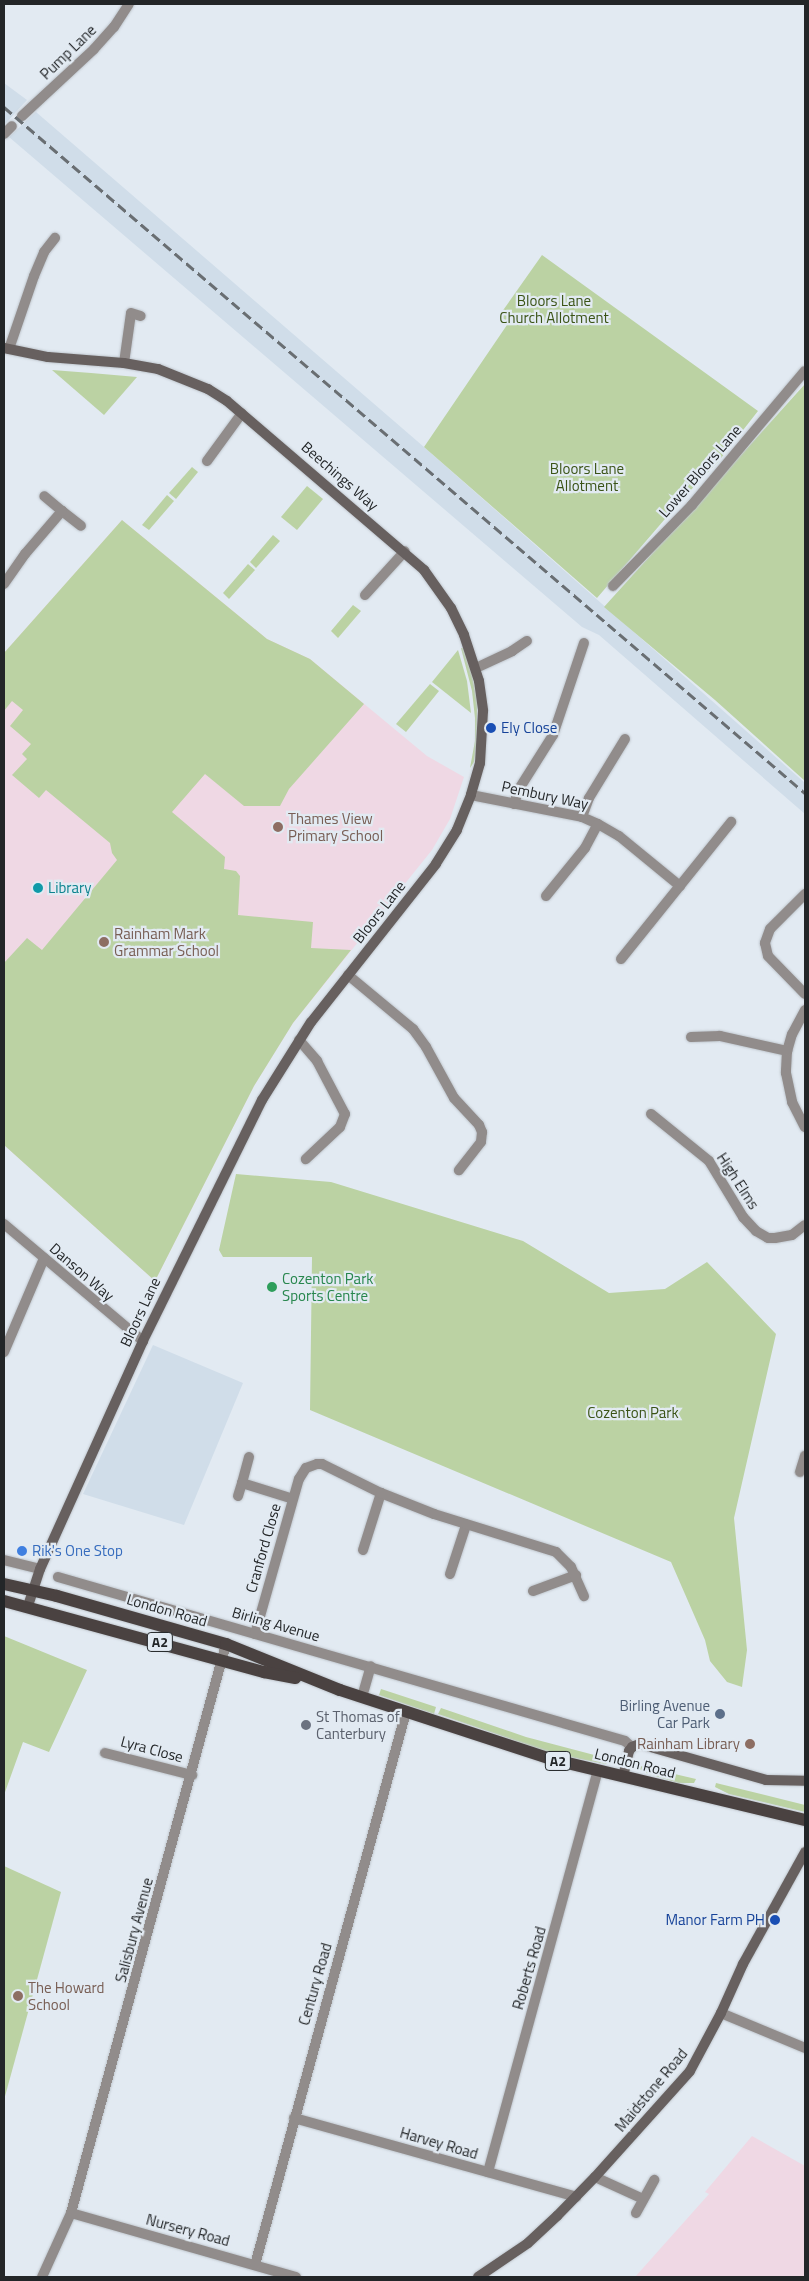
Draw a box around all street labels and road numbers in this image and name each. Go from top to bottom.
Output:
street label: Pump Lane [36,21,100,83]
street label: Lower Bloors Lane [655,421,745,521]
street label: Beechings Way [298,438,382,514]
street label: Pembury Way [500,777,590,813]
street label: Bloors Lane [349,877,409,947]
street label: High Elms [713,1149,763,1213]
street label: Danson Way [46,1239,118,1305]
street label: Bloors Lane [116,1275,164,1349]
street label: Cranford Close [242,1501,284,1595]
street label: London Road [125,1590,209,1630]
street label: Birling Avenue [230,1603,322,1645]
road number: A2 [146,1630,174,1654]
street label: Lyra Close [119,1732,185,1766]
street label: London Road [593,1744,677,1782]
road number: A2 [544,1750,572,1772]
street label: Salisbury Avenue [111,1876,157,1984]
street label: Roberts Road [509,1924,549,2012]
street label: Century Road [295,1941,335,2027]
street label: Maidstone Road [611,2045,691,2135]
street label: Harvey Road [398,2123,480,2163]
street label: Nursery Road [144,2210,232,2250]

